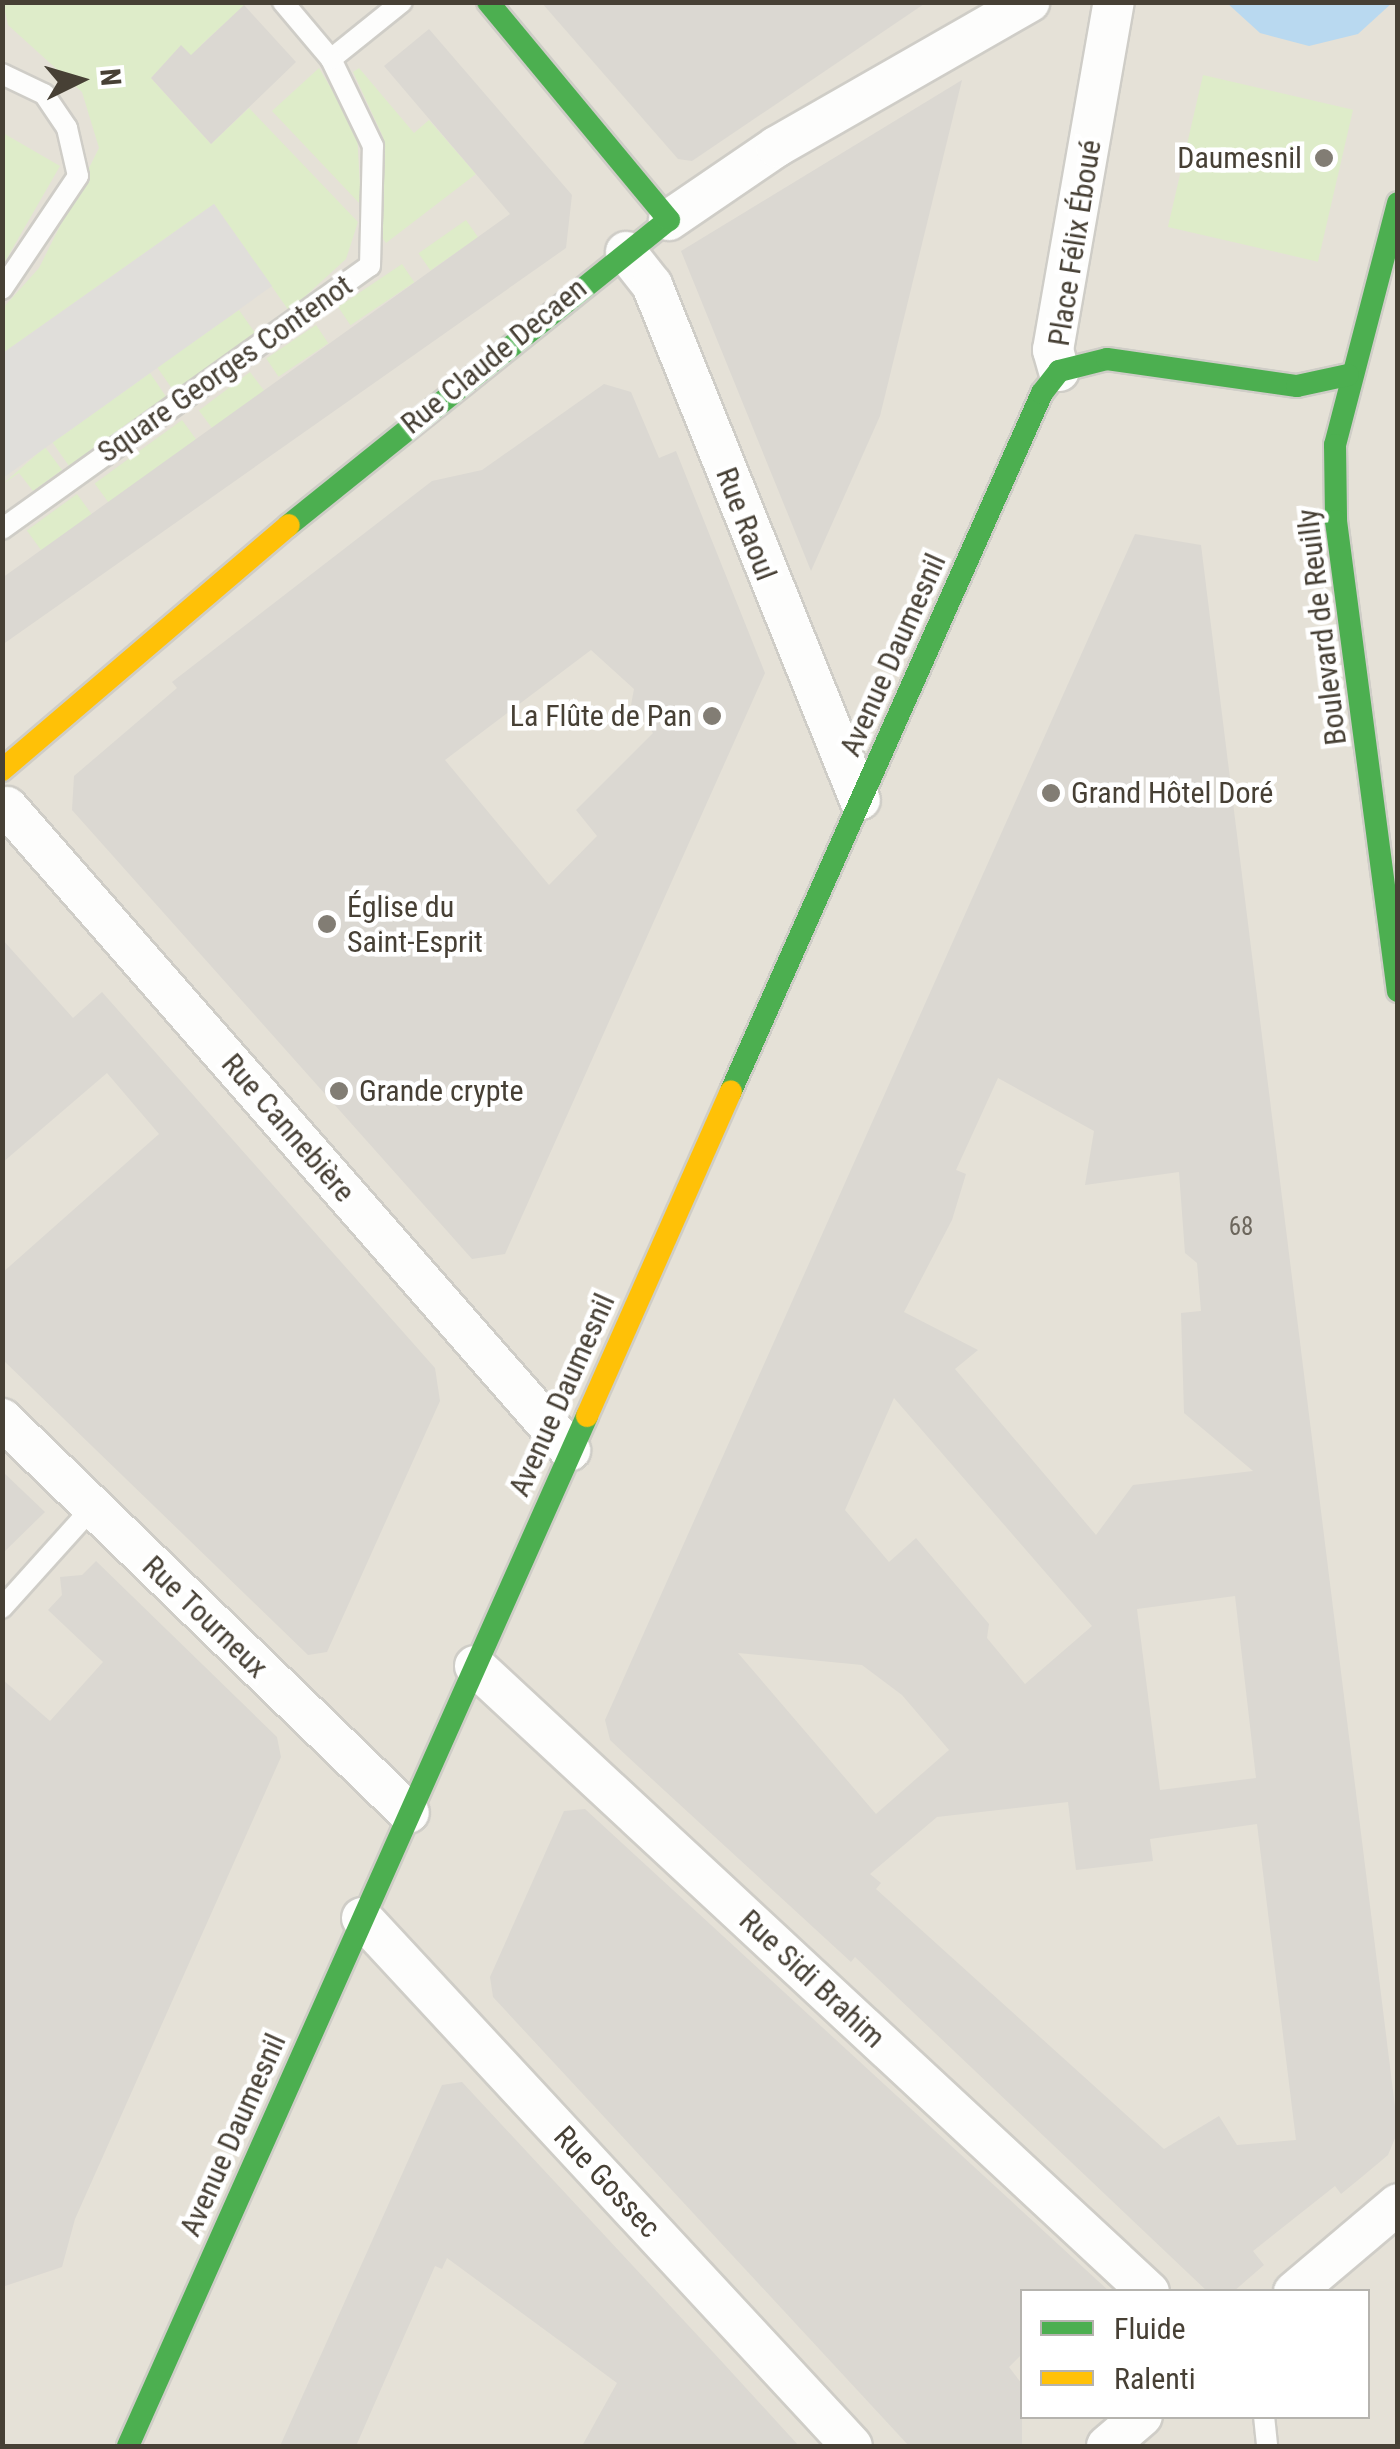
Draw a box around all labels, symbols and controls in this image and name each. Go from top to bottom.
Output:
north arrow [30,30,130,130]
text: N [93,67,128,87]
street label: Place Félix Éboué [1041,137,1109,349]
place label: Daumesnil [1177,140,1302,176]
marker: Daumesnil [1311,145,1337,171]
street label: Square Georges Contenot [91,268,359,470]
street label: Rue Claude Decaen [394,270,594,442]
street label: Rue Raoul [708,462,784,586]
street label: Boulevard de Reuilly [1290,507,1354,747]
street label: Avenue Daumesnil [832,548,954,762]
place label: La Flûte de Pan [510,698,692,734]
marker: La Flûte de Pan [701,705,723,727]
place label: Grand Hôtel Doré [1071,775,1273,811]
marker: Grand Hôtel Doré [1040,782,1062,804]
place label: Église du Saint-Esprit [347,889,483,960]
marker: Église du Saint-Esprit [316,913,338,935]
street label: Rue Cannebière [214,1047,362,1209]
place label: Grande crypte [359,1073,524,1109]
marker: Grande crypte [328,1080,350,1102]
house number: 68 [1229,1212,1253,1242]
street label: Avenue Daumesnil [501,1288,623,1502]
street label: Rue Tourneux [135,1548,275,1686]
street label: Rue Sidi Brahim [732,1903,892,2055]
street label: Avenue Daumesnil [172,2028,294,2242]
street label: Rue Gossec [546,2119,668,2245]
legend [1020,2289,1370,2419]
text: Fluide [1114,2311,1186,2346]
text: Ralenti [1114,2361,1196,2396]

